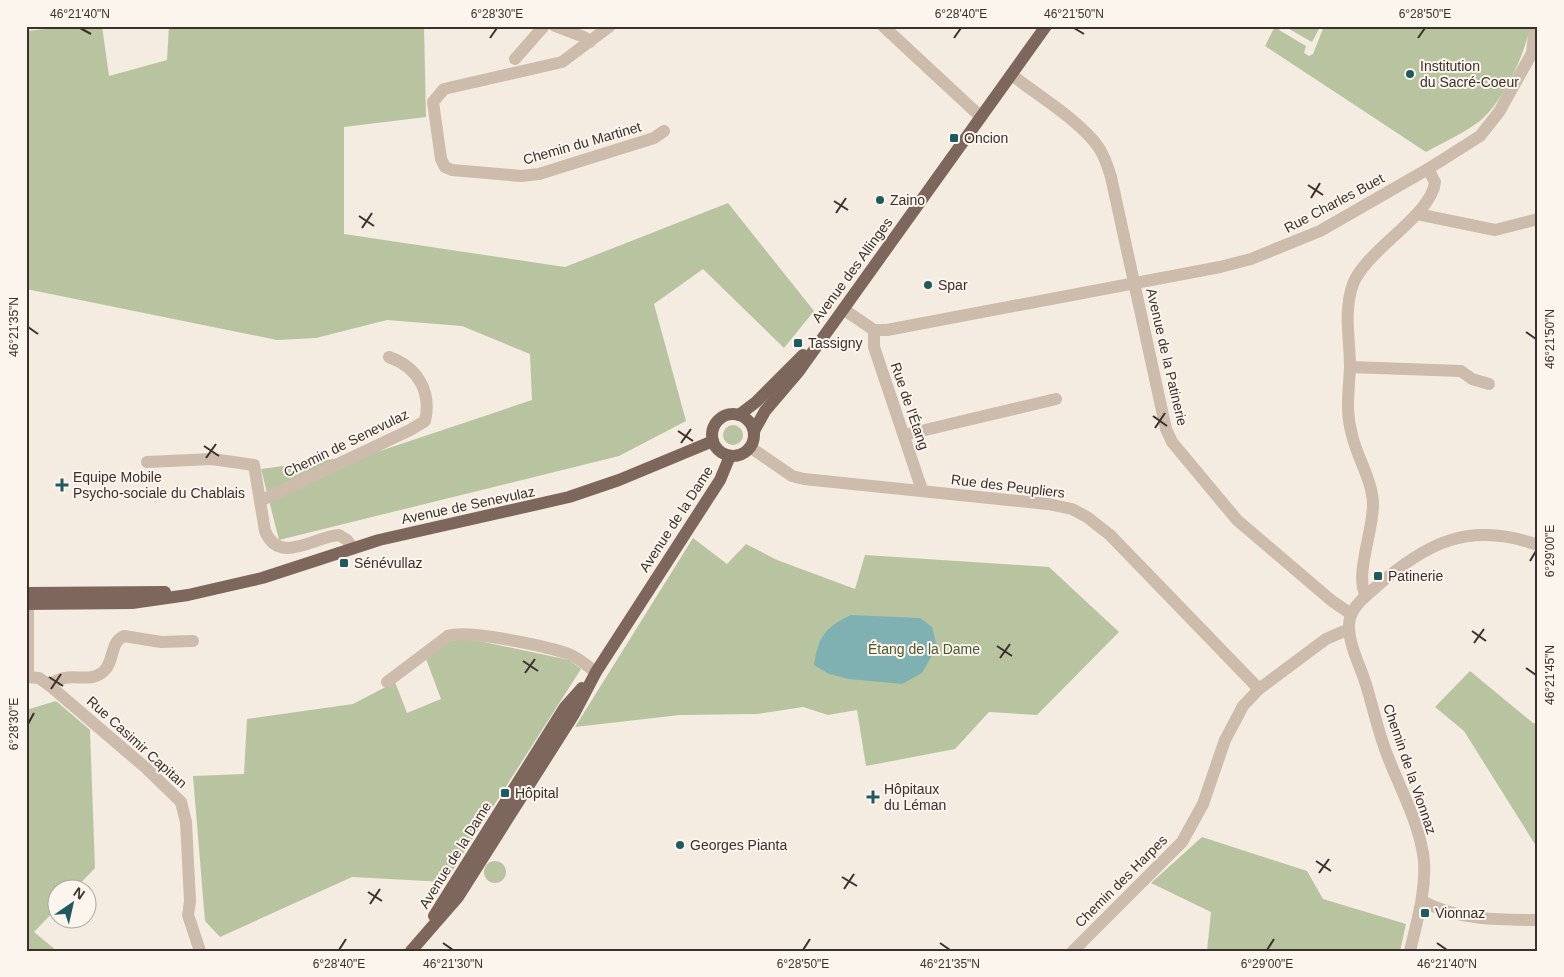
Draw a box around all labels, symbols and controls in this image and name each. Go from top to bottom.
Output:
text: 46°21'40"N [50,7,110,21]
text: 6°28'30"E [471,7,523,21]
text: 6°28'40"E [935,7,987,21]
text: 46°21'50"N [1044,7,1104,21]
text: 6°28'50"E [1399,7,1451,21]
place label: Institution du Sacré-Coeur [1420,58,1519,90]
marker: Institution du Sacré-Coeur [1404,68,1416,80]
street label: Chemin du Martinet [521,118,643,168]
place label: Oncion [964,130,1008,146]
marker: Oncion [948,132,960,144]
street label: Rue Charles Buet [1281,170,1387,236]
place label: Zaino [890,192,925,208]
marker: Zaino [874,194,886,206]
street label: Avenue des Allinges [809,214,895,326]
place label: Spar [938,277,968,293]
marker: Spar [922,279,934,291]
street label: Avenue de la Patinerie [1143,287,1191,428]
text: 46°21'35"N [7,297,21,357]
text: 46°21'50"N [1543,309,1557,369]
place label: Tassigny [808,335,862,351]
marker: Tassigny [792,337,804,349]
street label: Rue de l'Étang [888,360,932,452]
street label: Chemin de Senevulaz [281,406,411,480]
street label: Avenue de la Dame [636,463,716,575]
place label: Equipe Mobile Psycho-sociale du Chablais [73,469,245,501]
street label: Rue des Peupliers [950,471,1066,501]
marker: Equipe Mobile Psycho-sociale du Chablais [55,478,69,492]
street label: Avenue de Senevulaz [400,483,536,527]
text: 6°29'00"E [1543,525,1557,577]
place label: Sénévullaz [354,555,423,571]
marker: Sénévullaz [338,557,350,569]
place label: Patinerie [1388,568,1443,584]
marker: Patinerie [1372,570,1384,582]
park label: Étang de la Dame [868,641,980,657]
text: 46°21'45"N [1543,645,1557,705]
street label: Rue Casimir Capitan [84,693,190,791]
text: 6°28'30"E [7,698,21,750]
street label: Chemin de la Vionnaz [1380,702,1440,836]
place label: Hôpitaux du Léman [884,781,946,813]
place label: Hôpital [515,785,559,801]
marker: Hôpital [499,787,511,799]
marker: Hôpitaux du Léman [866,790,880,804]
street label: Avenue de la Dame [416,799,494,911]
street label: Chemin des Harpes [1072,832,1170,930]
place label: Georges Pianta [690,837,787,853]
marker: Georges Pianta [674,839,686,851]
north arrow [48,880,98,930]
text: N [71,884,88,903]
place label: Vionnaz [1435,905,1485,921]
marker: Vionnaz [1419,907,1431,919]
text: 6°28'40"E [313,957,365,971]
text: 46°21'30"N [423,957,483,971]
text: 6°28'50"E [777,957,829,971]
text: 46°21'35"N [920,957,980,971]
text: 6°29'00"E [1241,957,1293,971]
text: 46°21'40"N [1417,957,1477,971]

